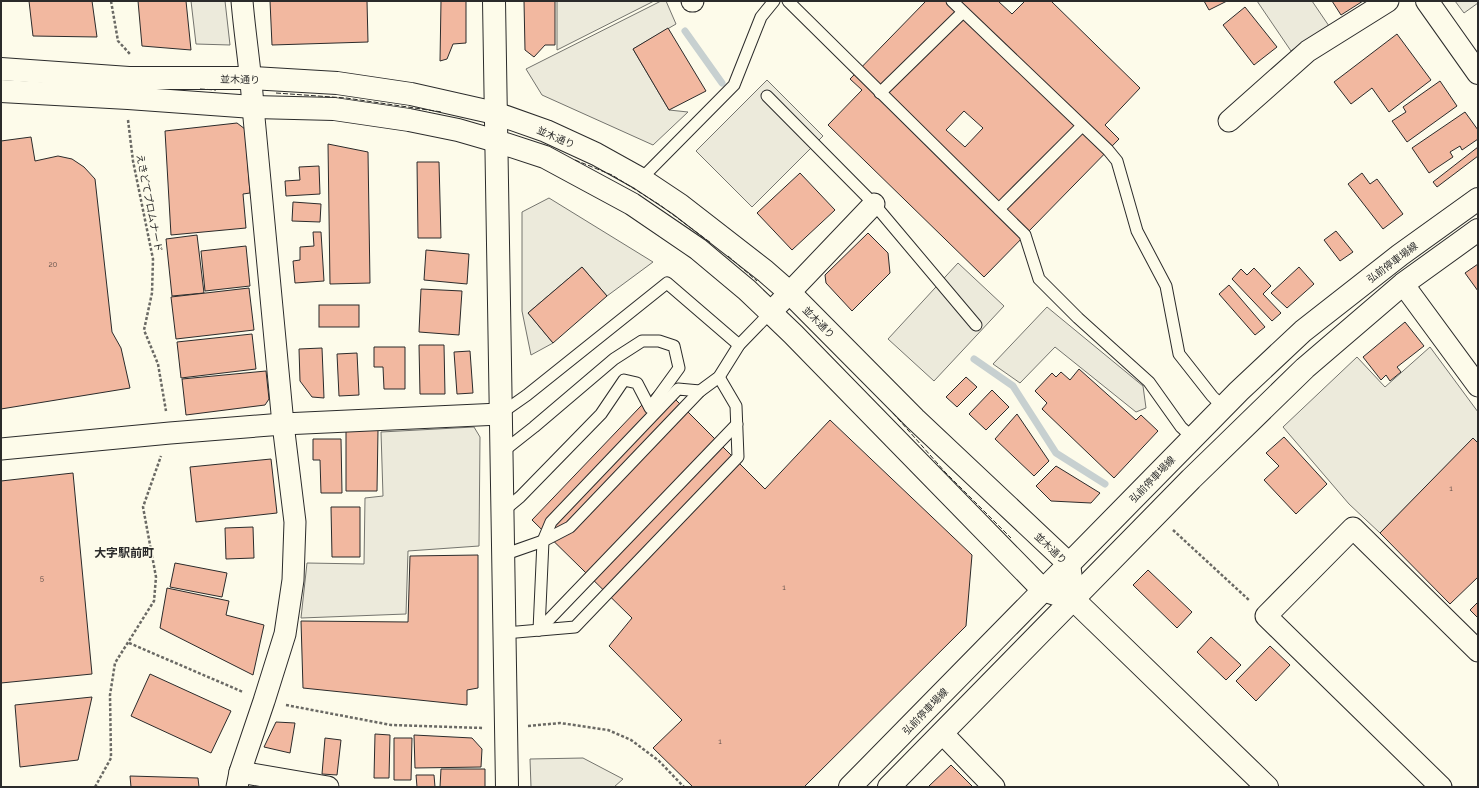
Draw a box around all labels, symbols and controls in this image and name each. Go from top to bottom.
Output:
street label: 並木通り [220,74,260,85]
street label: 並木通り [535,125,576,150]
street label: えきどてプロムナード [135,153,164,253]
street label: 弘前停車場線 [1365,240,1420,285]
house number: 20 [48,259,58,269]
street label: 並木通り [801,304,837,340]
street label: 弘前停車場線 [1128,454,1177,505]
house number: 1 [1449,483,1453,493]
street label: 並木通り [1032,531,1069,566]
district label: 大字駅前町 [94,546,154,560]
house number: 5 [40,573,45,583]
house number: 1 [782,582,786,592]
street label: 弘前停車場線 [901,686,950,737]
house number: 1 [718,736,722,746]

